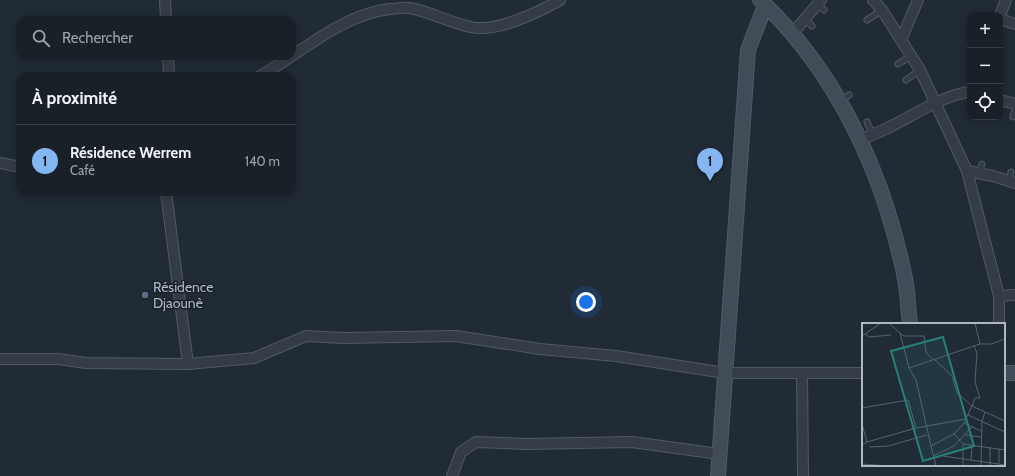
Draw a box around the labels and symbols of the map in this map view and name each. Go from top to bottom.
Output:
pin: 1 [697,148,723,181]
place label: Résidence Djaounè [153,278,213,312]
marker: Résidence Djaounè [140,290,150,300]
your location [576,292,596,312]
inset map [862,323,1005,466]

